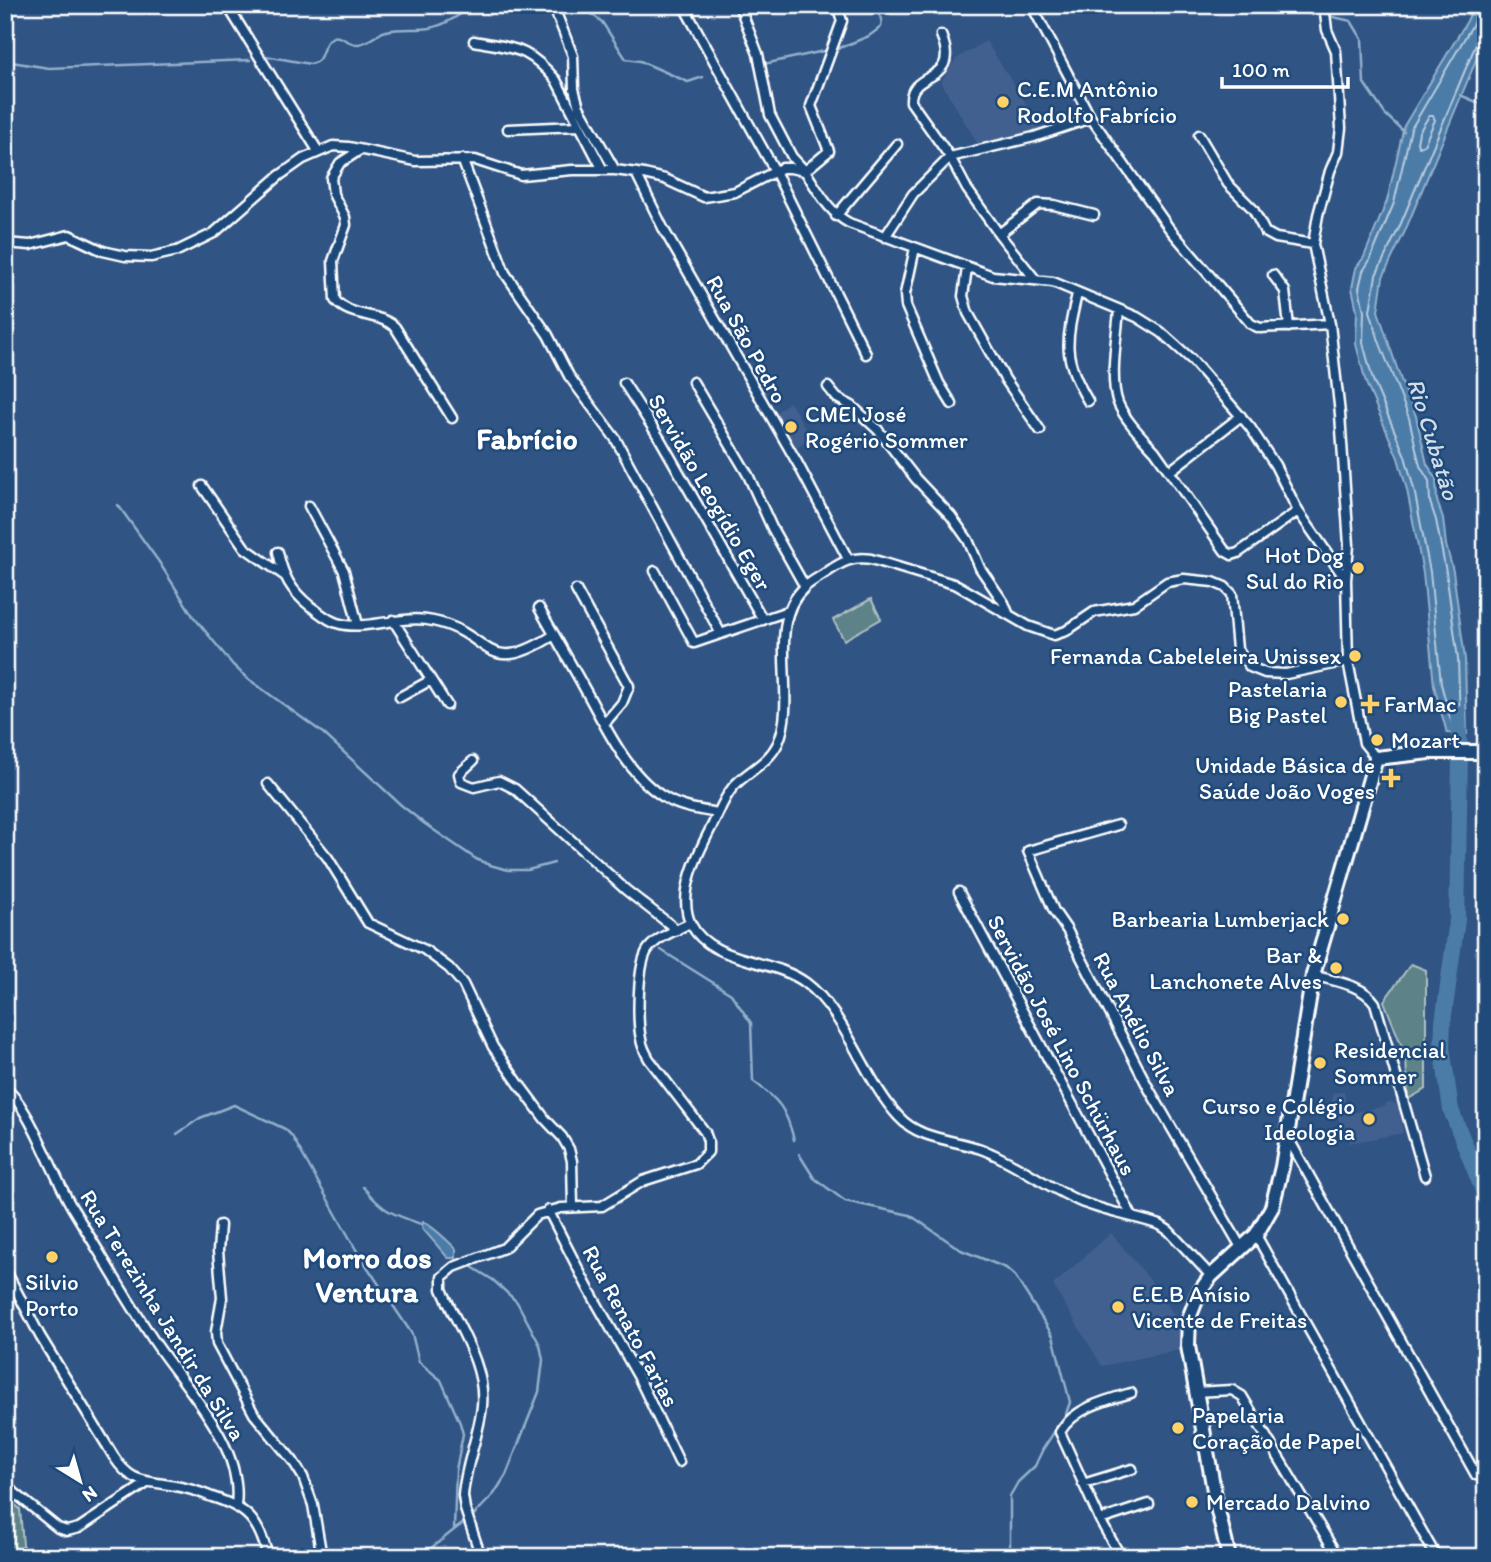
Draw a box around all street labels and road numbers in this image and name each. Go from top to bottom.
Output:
street label: Rua São Pedro [700,270,794,408]
street label: Servidão Leogídio Eger [642,389,778,595]
street label: Servidão José Lino Schürhaus [981,910,1143,1180]
street label: Rua Anélio Silva [1087,947,1187,1101]
street label: Rua Terezinha Jandir da Silva [74,1184,252,1446]
street label: Rua Renato Farias [577,1240,685,1412]

